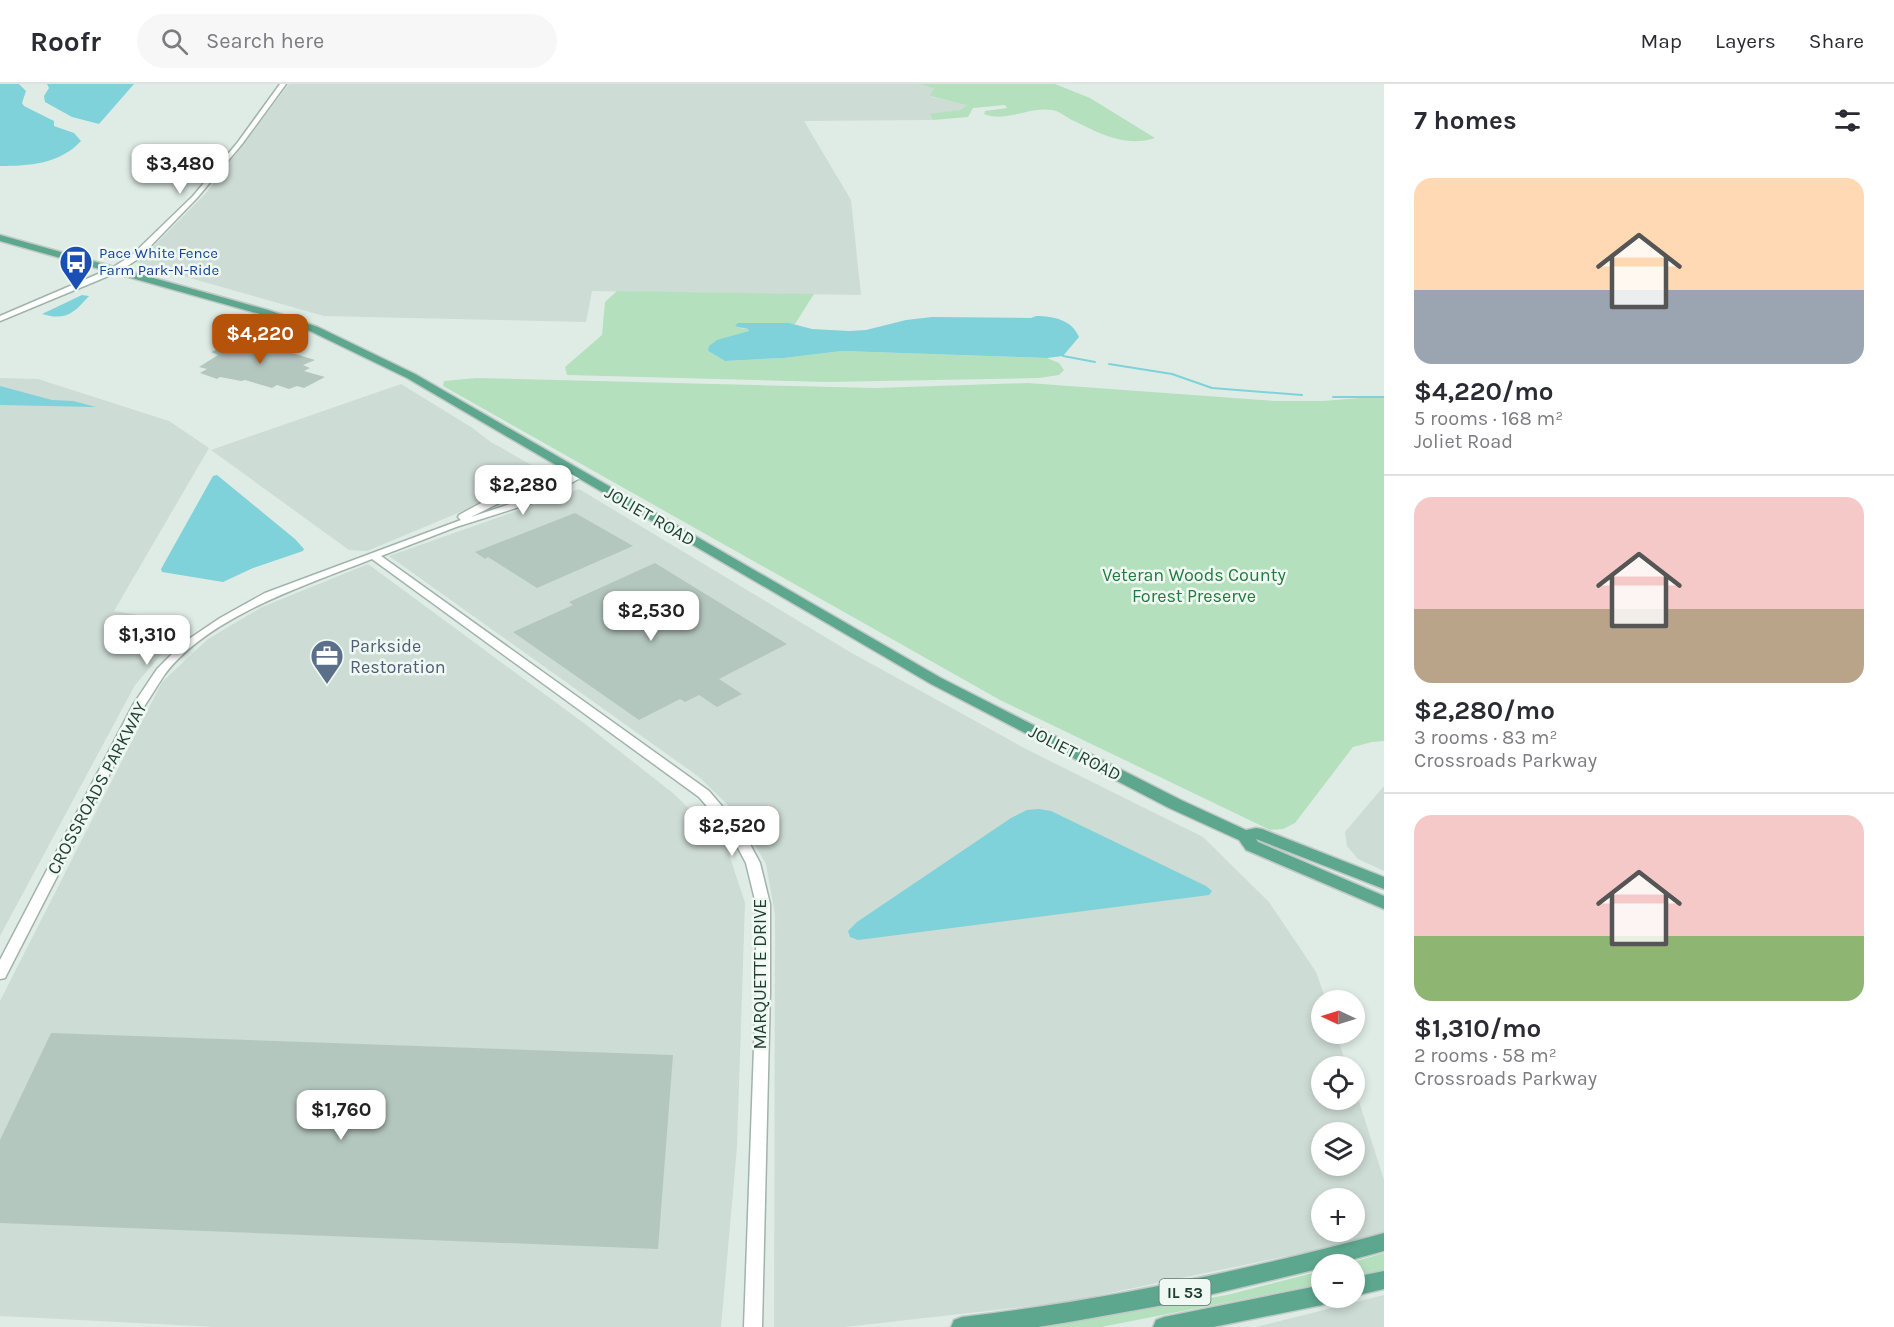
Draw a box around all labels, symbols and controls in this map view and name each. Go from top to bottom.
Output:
search box [137,14,557,68]
text: Roofr [30,25,101,58]
icon: search [158,25,191,58]
text: Search here [206,28,324,54]
text: Map [1640,29,1682,53]
text: Layers [1715,29,1776,53]
text: Share [1809,29,1864,53]
icon: filters [1831,104,1864,137]
text: 7 homes [1414,105,1517,136]
pin: $3,480 [131,144,229,195]
text: $3,480 [146,152,214,175]
icon: home [1585,217,1693,325]
bus stop icon: Pace White Fence Farm Park-N-Ride [58,244,94,291]
place label: Pace White Fence Farm Park-N-Ride [99,244,219,279]
pin: $4,220 [211,314,309,365]
text: $4,220 [226,322,294,345]
text: $4,220/mo [1414,376,1554,407]
text: 5 rooms · 168 m² [1414,407,1563,430]
text: Joliet Road [1414,430,1513,453]
pin: $2,280 [474,465,572,516]
text: $2,280 [489,473,557,496]
street label: JOLIET ROAD [601,481,699,551]
icon: home [1585,536,1693,644]
park label: Veteran Woods County Forest Preserve [1102,564,1286,607]
pin: $2,530 [602,591,700,642]
text: $2,530 [617,599,685,622]
pin: $1,310 [98,615,196,666]
text: $1,310 [118,623,176,646]
place label: Parkside Restoration [350,635,446,678]
office icon: Parkside Restoration [309,638,345,685]
text: $2,280/mo [1414,695,1555,726]
street label: CROSSROADS PARKWAY [42,698,152,878]
street label: JOLIET ROAD [1025,720,1125,786]
text: 3 rooms · 83 m² [1414,726,1558,749]
text: Crossroads Parkway [1414,749,1597,772]
pin: $2,520 [683,806,781,857]
text: $2,520 [698,814,766,837]
icon: home [1585,854,1693,962]
street label: MARQUETTE DRIVE [749,899,771,1049]
north arrow [1311,990,1365,1044]
map controls [1311,990,1365,1308]
text: $1,310/mo [1414,1013,1541,1044]
text: 2 rooms · 58 m² [1414,1044,1557,1067]
button: locate [1311,1056,1365,1110]
text: Crossroads Parkway [1414,1067,1597,1090]
pin: $1,760 [292,1090,390,1141]
text: $1,760 [311,1098,371,1121]
button: layers [1311,1122,1365,1176]
button: + [1311,1188,1365,1242]
button: − [1311,1254,1365,1308]
road number: IL 53 [1160,1279,1210,1305]

